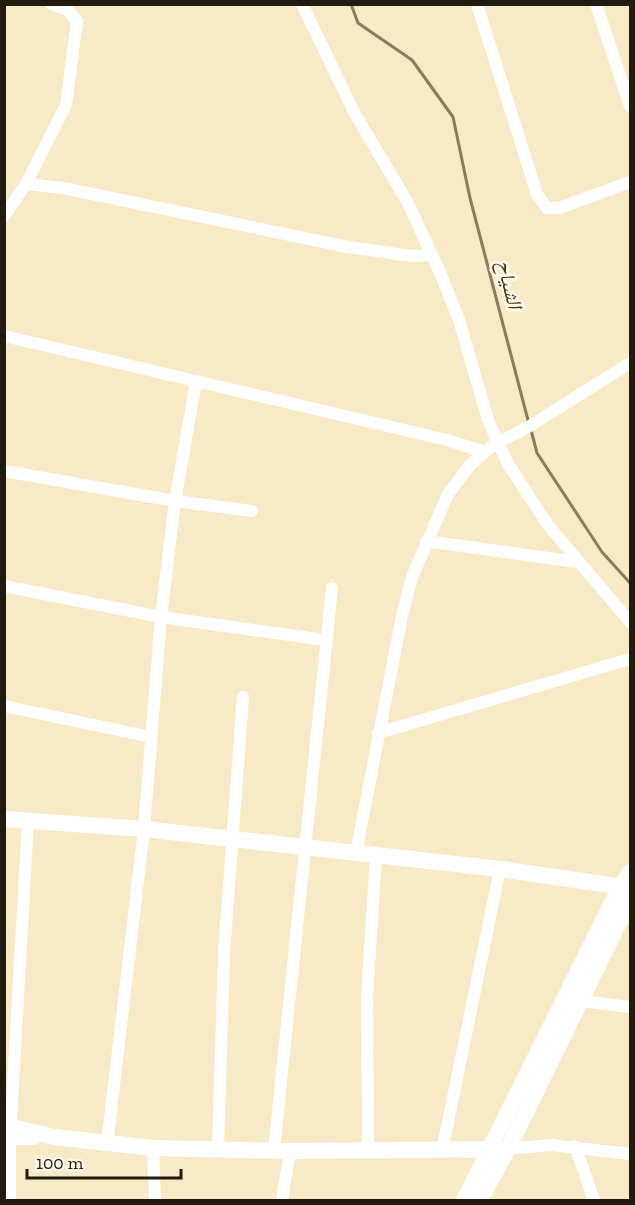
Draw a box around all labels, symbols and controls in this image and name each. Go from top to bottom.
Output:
water label: الشياح [490,257,529,314]
scale bar [27,1142,182,1180]
text: 100 m [36,1152,84,1174]

